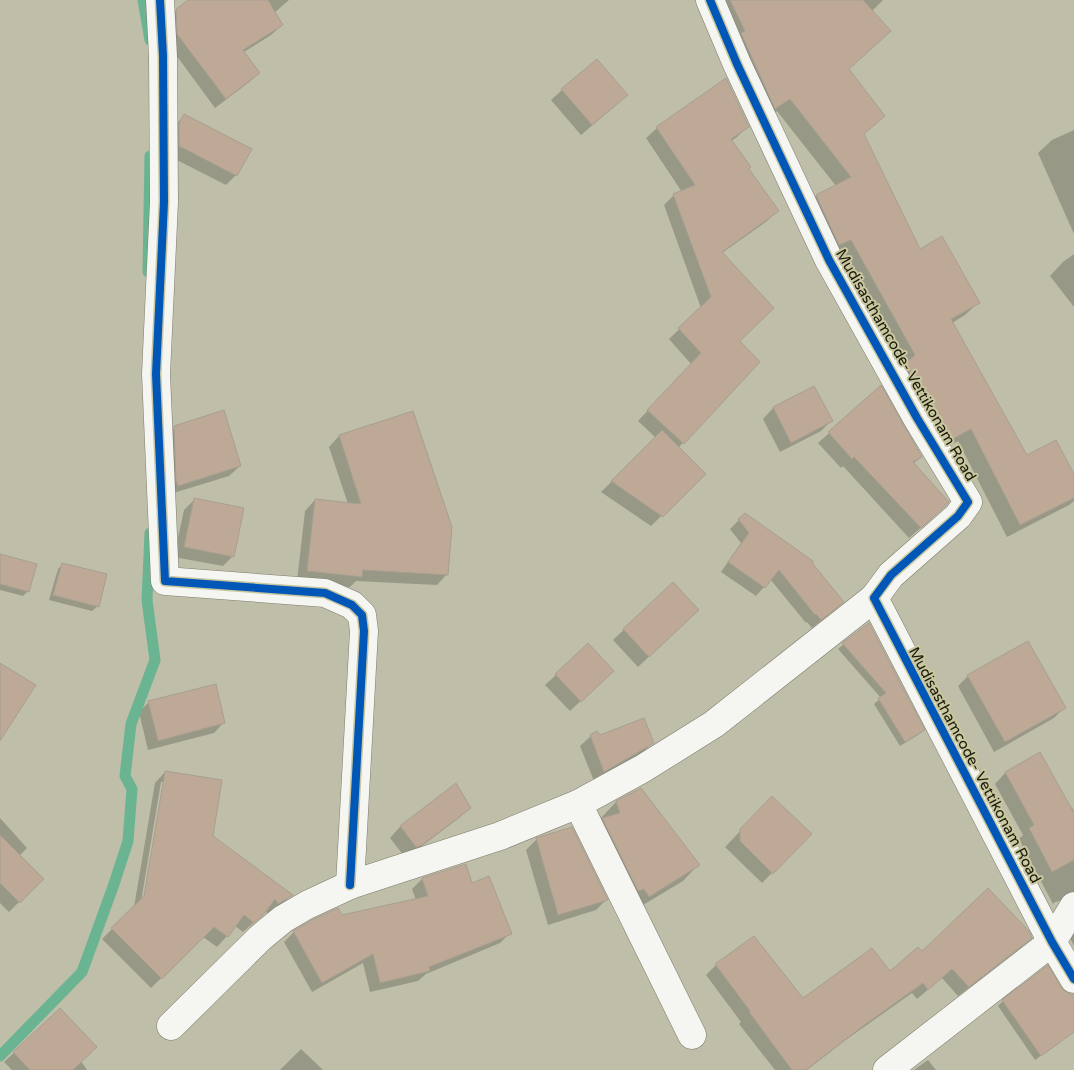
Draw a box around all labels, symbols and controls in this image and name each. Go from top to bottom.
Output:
street label: Mudisasthamcode- Vettikonam Road [832,246,980,484]
street label: Mudisasthamcode- Vettikonam Road [905,644,1045,886]

